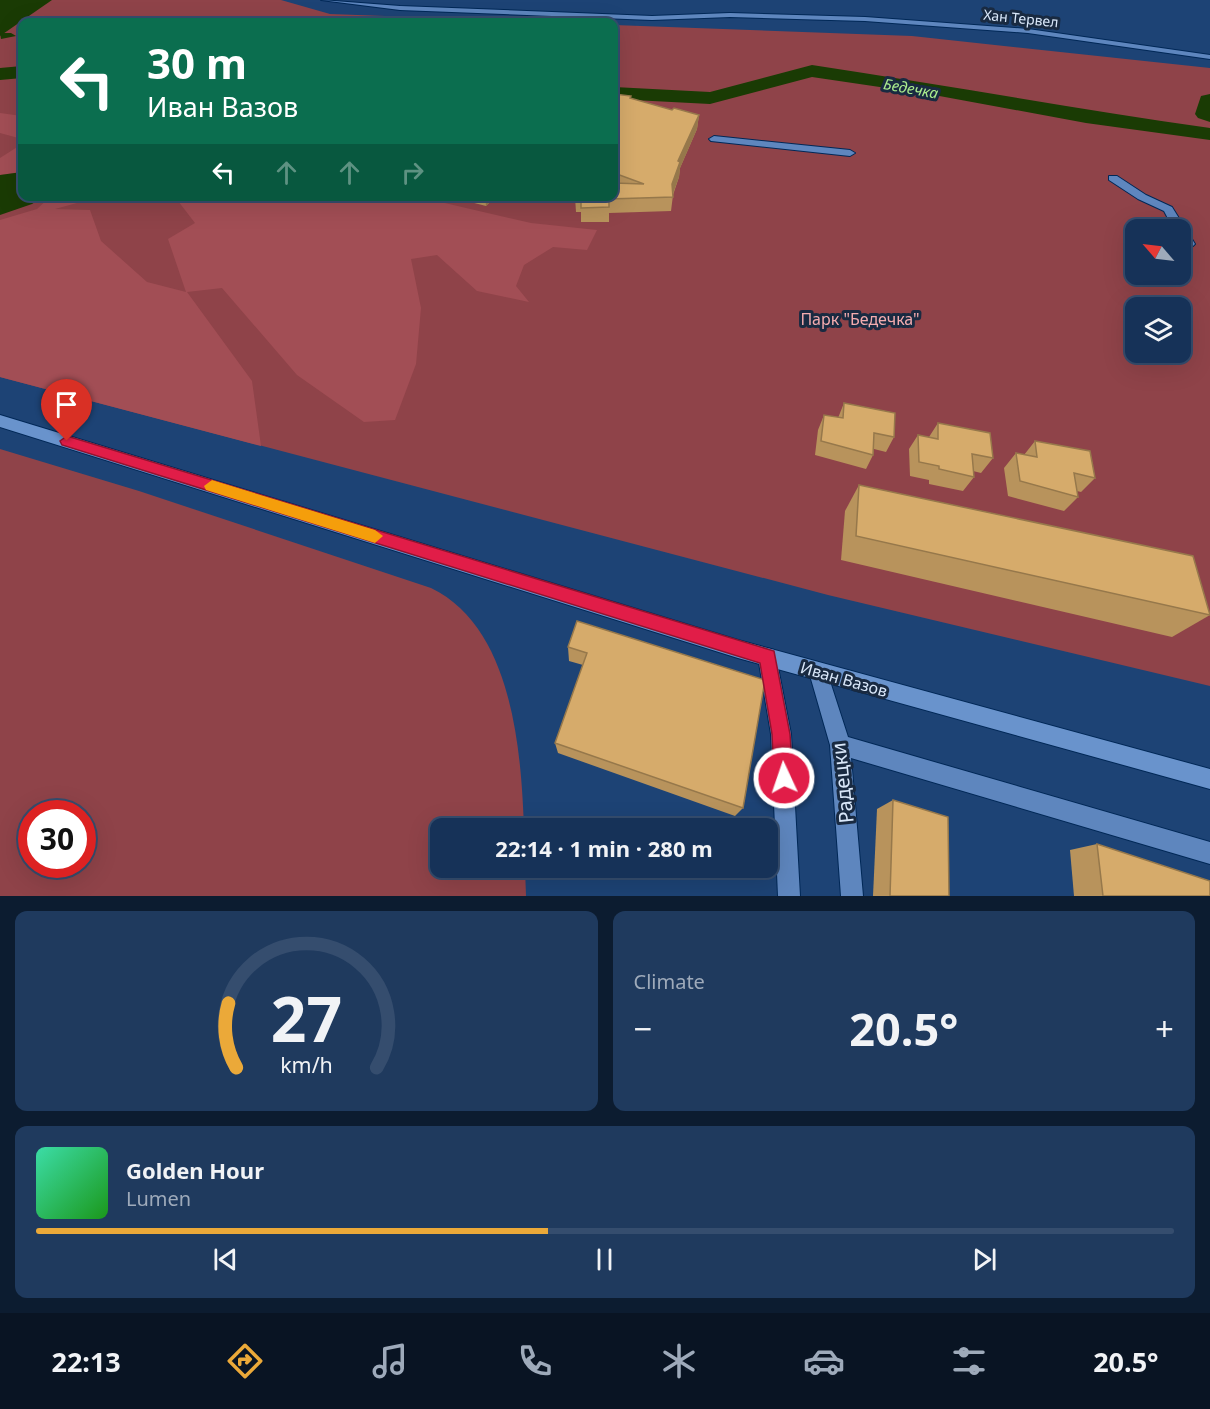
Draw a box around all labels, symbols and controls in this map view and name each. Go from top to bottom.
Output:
street label: Хан Тервел [983,5,1059,31]
text: 30 m [147,34,247,91]
icon: left [48,42,126,120]
water label: Бедечка [882,73,940,103]
text: Иван Вазов [147,88,298,125]
icon: left [207,156,240,189]
icon: ahead [270,156,303,189]
icon: ahead [333,156,366,189]
icon: right [396,156,429,189]
north arrow [1125,219,1191,285]
map controls [1125,219,1191,363]
button: layers [1125,297,1191,363]
park label: Парк "Бедечка" [800,308,920,330]
pin [41,379,92,441]
icon: arrive [50,388,83,421]
street label: Иван Вазов [798,656,890,702]
street label: Радецки [824,741,860,825]
position arrow [752,746,816,810]
speed limit sign: 30 [18,800,96,878]
text: 22:14 · 1 min · 280 m [495,833,713,863]
text: Climate [634,968,705,995]
text: 27 [271,975,342,1060]
text: 20.5° [849,998,958,1059]
text: − [634,1006,652,1051]
text: + [1155,1006,1174,1051]
text: km/h [280,1050,333,1079]
text: Golden Hour [126,1155,264,1185]
text: Lumen [126,1185,191,1212]
icon: previous [209,1243,242,1276]
icon: pause [588,1243,621,1276]
icon: next [968,1243,1001,1276]
icon: directions [224,1340,266,1382]
icon: music [369,1340,411,1382]
icon: phone [514,1340,556,1382]
icon: climate [658,1340,700,1382]
icon: car [803,1340,845,1382]
icon: filters [948,1340,990,1382]
text: 22:13 [51,1343,121,1380]
text: 20.5° [1093,1343,1159,1380]

